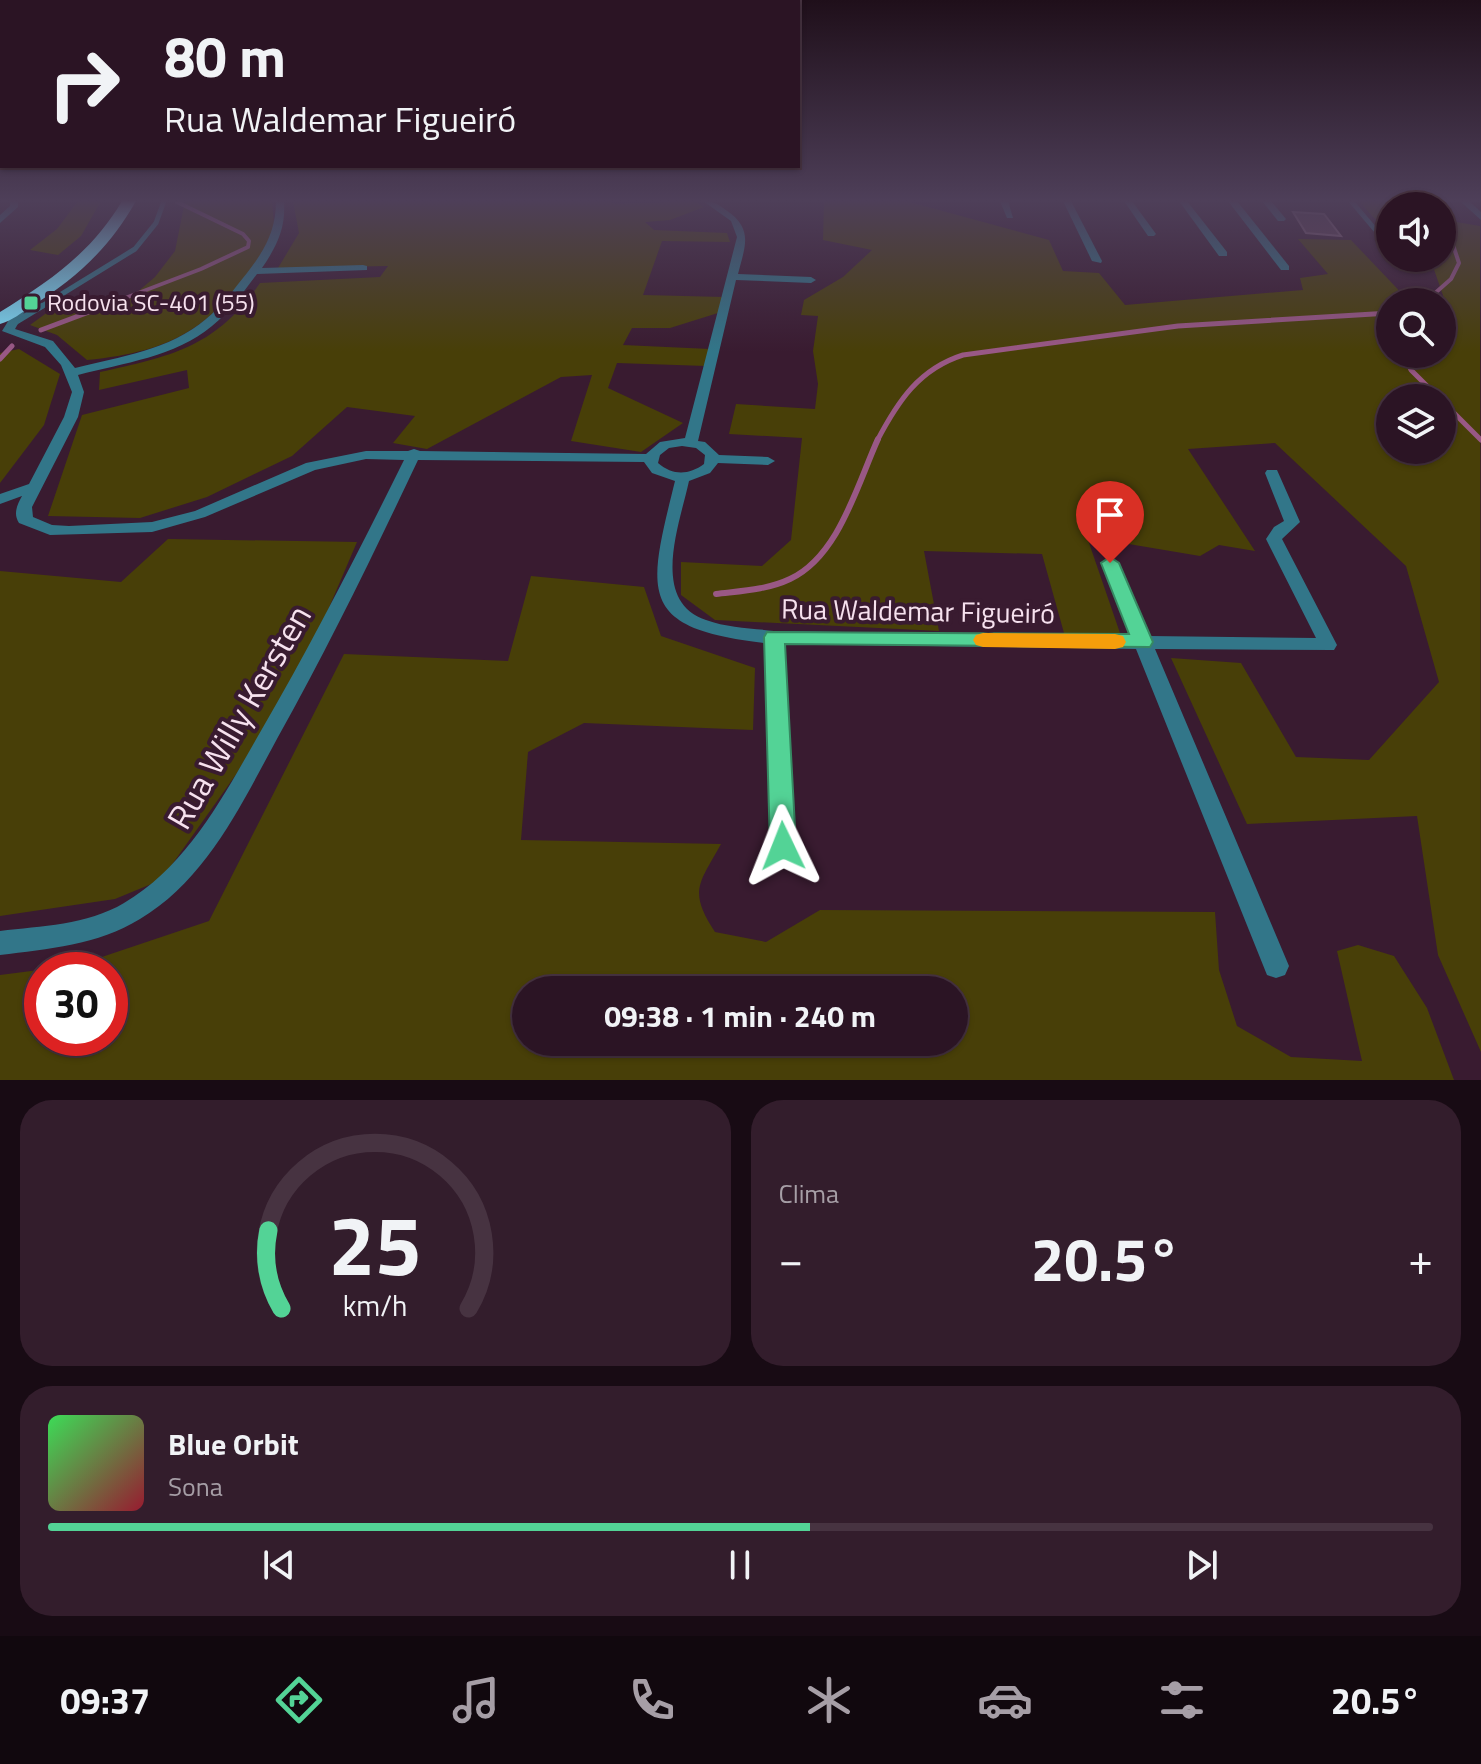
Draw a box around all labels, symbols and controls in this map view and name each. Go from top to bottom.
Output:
text: 80 m [164,14,286,99]
icon: right [32,32,136,136]
text: Rua Waldemar Figueiró [164,91,516,146]
map controls [1376,192,1456,464]
button: sound [1376,192,1456,272]
place label: Rodovia SC-401 (55) [47,284,254,320]
button: search [1376,288,1456,368]
marker: Rodovia SC-401 (55) [22,294,40,312]
button: layers [1376,384,1456,464]
pin [1076,481,1144,563]
icon: arrive [1088,493,1132,537]
street label: Rua Waldemar Figueiró [781,587,1055,634]
street label: Rua Willy Kersten [153,595,324,838]
position arrow [741,804,825,888]
speed limit sign: 30 [24,952,128,1056]
text: 09:38 · 1 min · 240 m [604,993,876,1039]
text: Clima [779,1174,839,1213]
text: 25 [329,1181,422,1307]
text: 20.5° [1031,1213,1181,1304]
text: − [779,1225,803,1292]
text: + [1408,1225,1433,1292]
text: km/h [343,1284,408,1327]
text: Blue Orbit [168,1421,299,1467]
text: Sona [168,1467,223,1506]
icon: previous [257,1543,301,1587]
icon: pause [718,1543,762,1587]
icon: next [1180,1543,1224,1587]
icon: directions [271,1672,327,1728]
icon: music [448,1672,504,1728]
icon: phone [624,1672,680,1728]
icon: climate [801,1672,857,1728]
icon: car [977,1672,1033,1728]
icon: filters [1154,1672,1210,1728]
text: 09:37 [60,1673,150,1728]
text: 20.5° [1331,1673,1421,1728]

